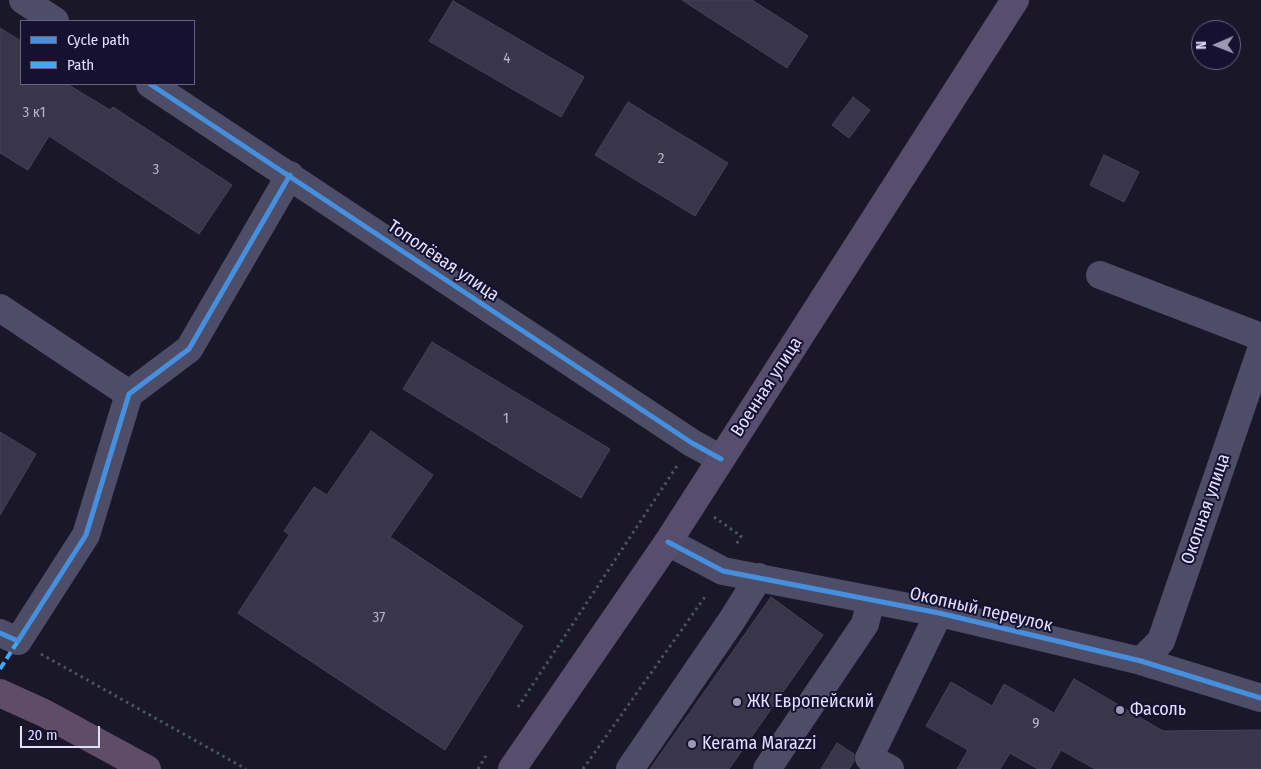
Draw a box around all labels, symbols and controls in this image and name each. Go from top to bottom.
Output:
legend [20,20,195,85]
north arrow [1191,20,1241,70]
text: Cycle path [67,31,130,49]
text: N [1193,41,1210,50]
house number: 4 [503,50,511,68]
text: Path [67,56,94,74]
house number: 3 к1 [23,104,45,122]
house number: 2 [658,150,664,168]
house number: 3 [153,161,159,179]
street label: Тополёвая улица [383,216,503,306]
street label: Военная улица [727,333,807,441]
house number: 1 [503,410,509,428]
street label: Окопная улица [1177,451,1235,567]
street label: Окопный переулок [908,583,1054,637]
house number: 37 [373,609,385,627]
place label: ЖК Европейский [747,691,874,713]
marker: ЖК Европейский [731,696,743,708]
place label: Фасоль [1130,699,1186,721]
marker: Фасоль [1114,704,1126,716]
house number: 9 [1032,715,1040,733]
scale bar [22,716,102,748]
text: 20 m [28,726,58,744]
place label: Kerama Marazzi [702,733,817,755]
marker: Kerama Marazzi [686,738,698,750]

